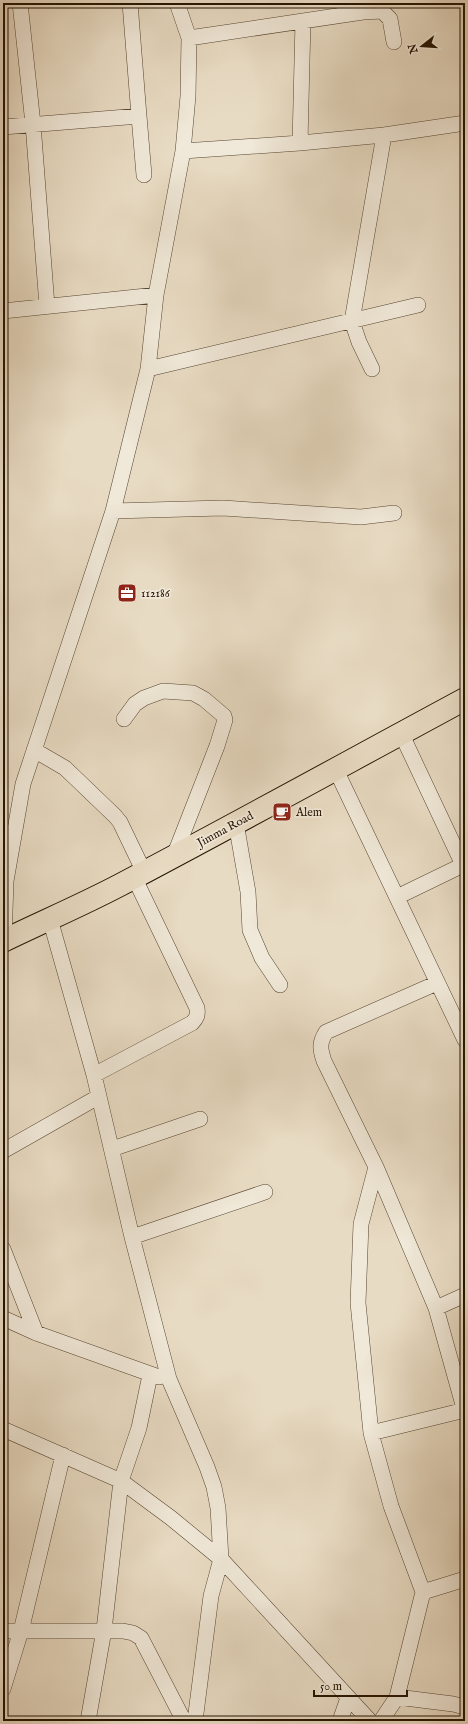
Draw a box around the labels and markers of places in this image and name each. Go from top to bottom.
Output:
office icon: 112186 [116,582,138,604]
place label: 112186 [141,586,171,601]
cafe icon: Alem [271,801,293,823]
place label: Alem [295,805,322,820]

